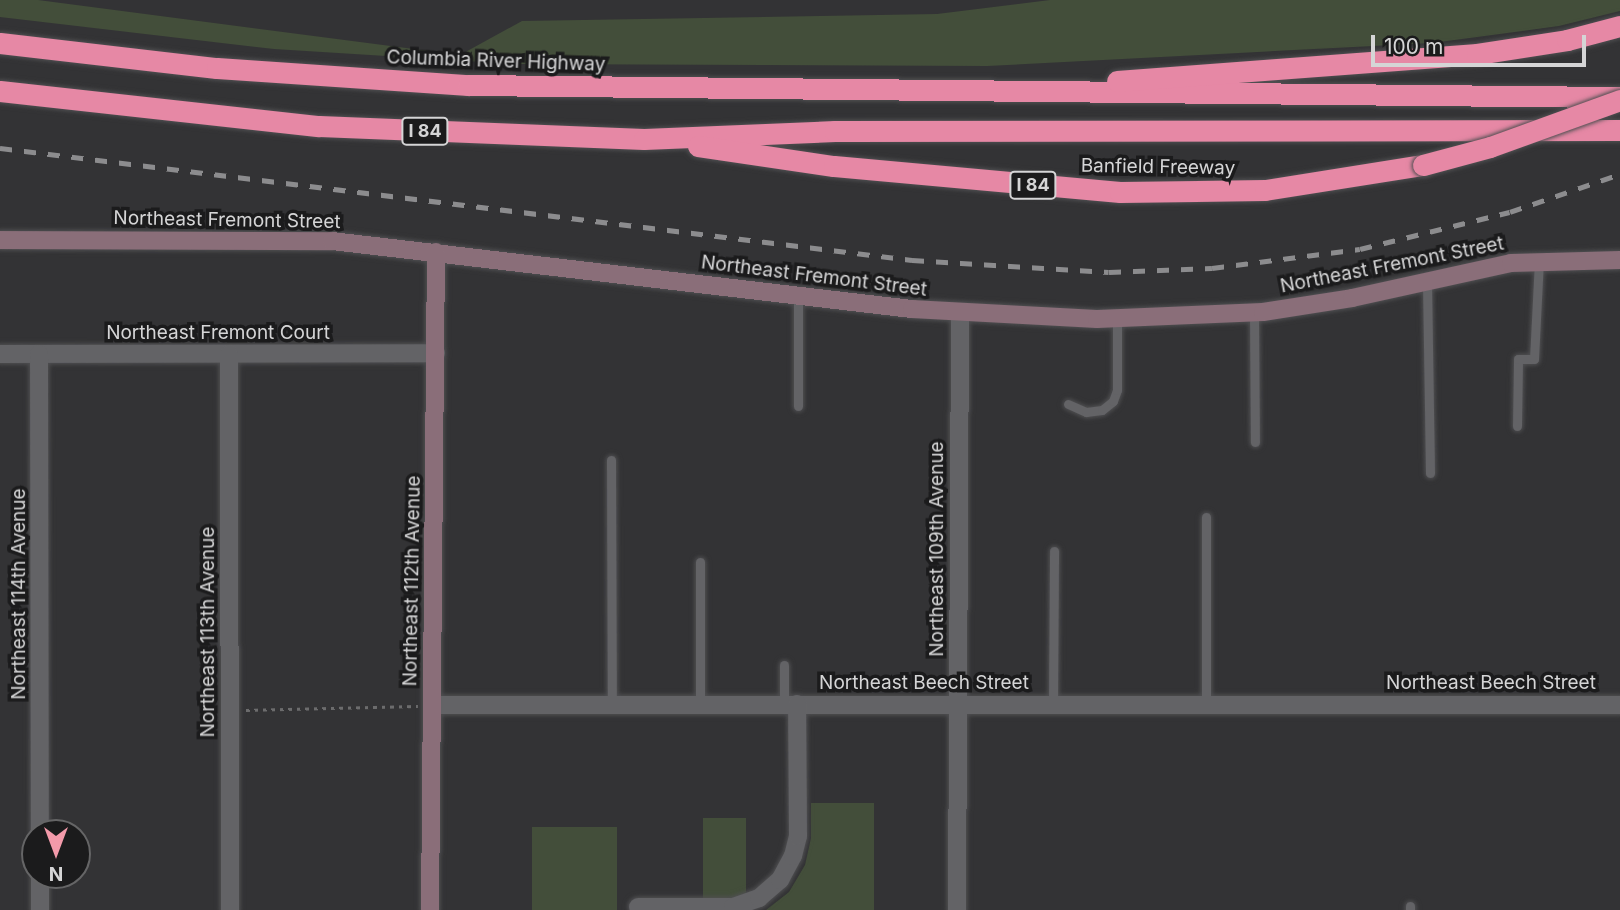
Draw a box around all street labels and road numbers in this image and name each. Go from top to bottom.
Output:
street label: Columbia River Highway [386,46,606,76]
road number: I 84 [400,116,450,146]
street label: Banfield Freeway [1081,154,1235,180]
road number: I 84 [1009,170,1058,200]
street label: Northeast Fremont Street [113,207,341,233]
street label: Northeast Fremont Street [1278,232,1506,298]
street label: Northeast Fremont Street [700,251,928,301]
street label: Northeast Fremont Court [106,322,330,344]
street label: Northeast 109th Avenue [926,441,948,657]
street label: Northeast 112th Avenue [399,475,425,687]
street label: Northeast 114th Avenue [8,488,30,700]
street label: Northeast 113th Avenue [197,527,219,737]
street label: Northeast Beech Street [819,672,1029,694]
street label: Northeast Beech Street [1386,672,1596,694]

